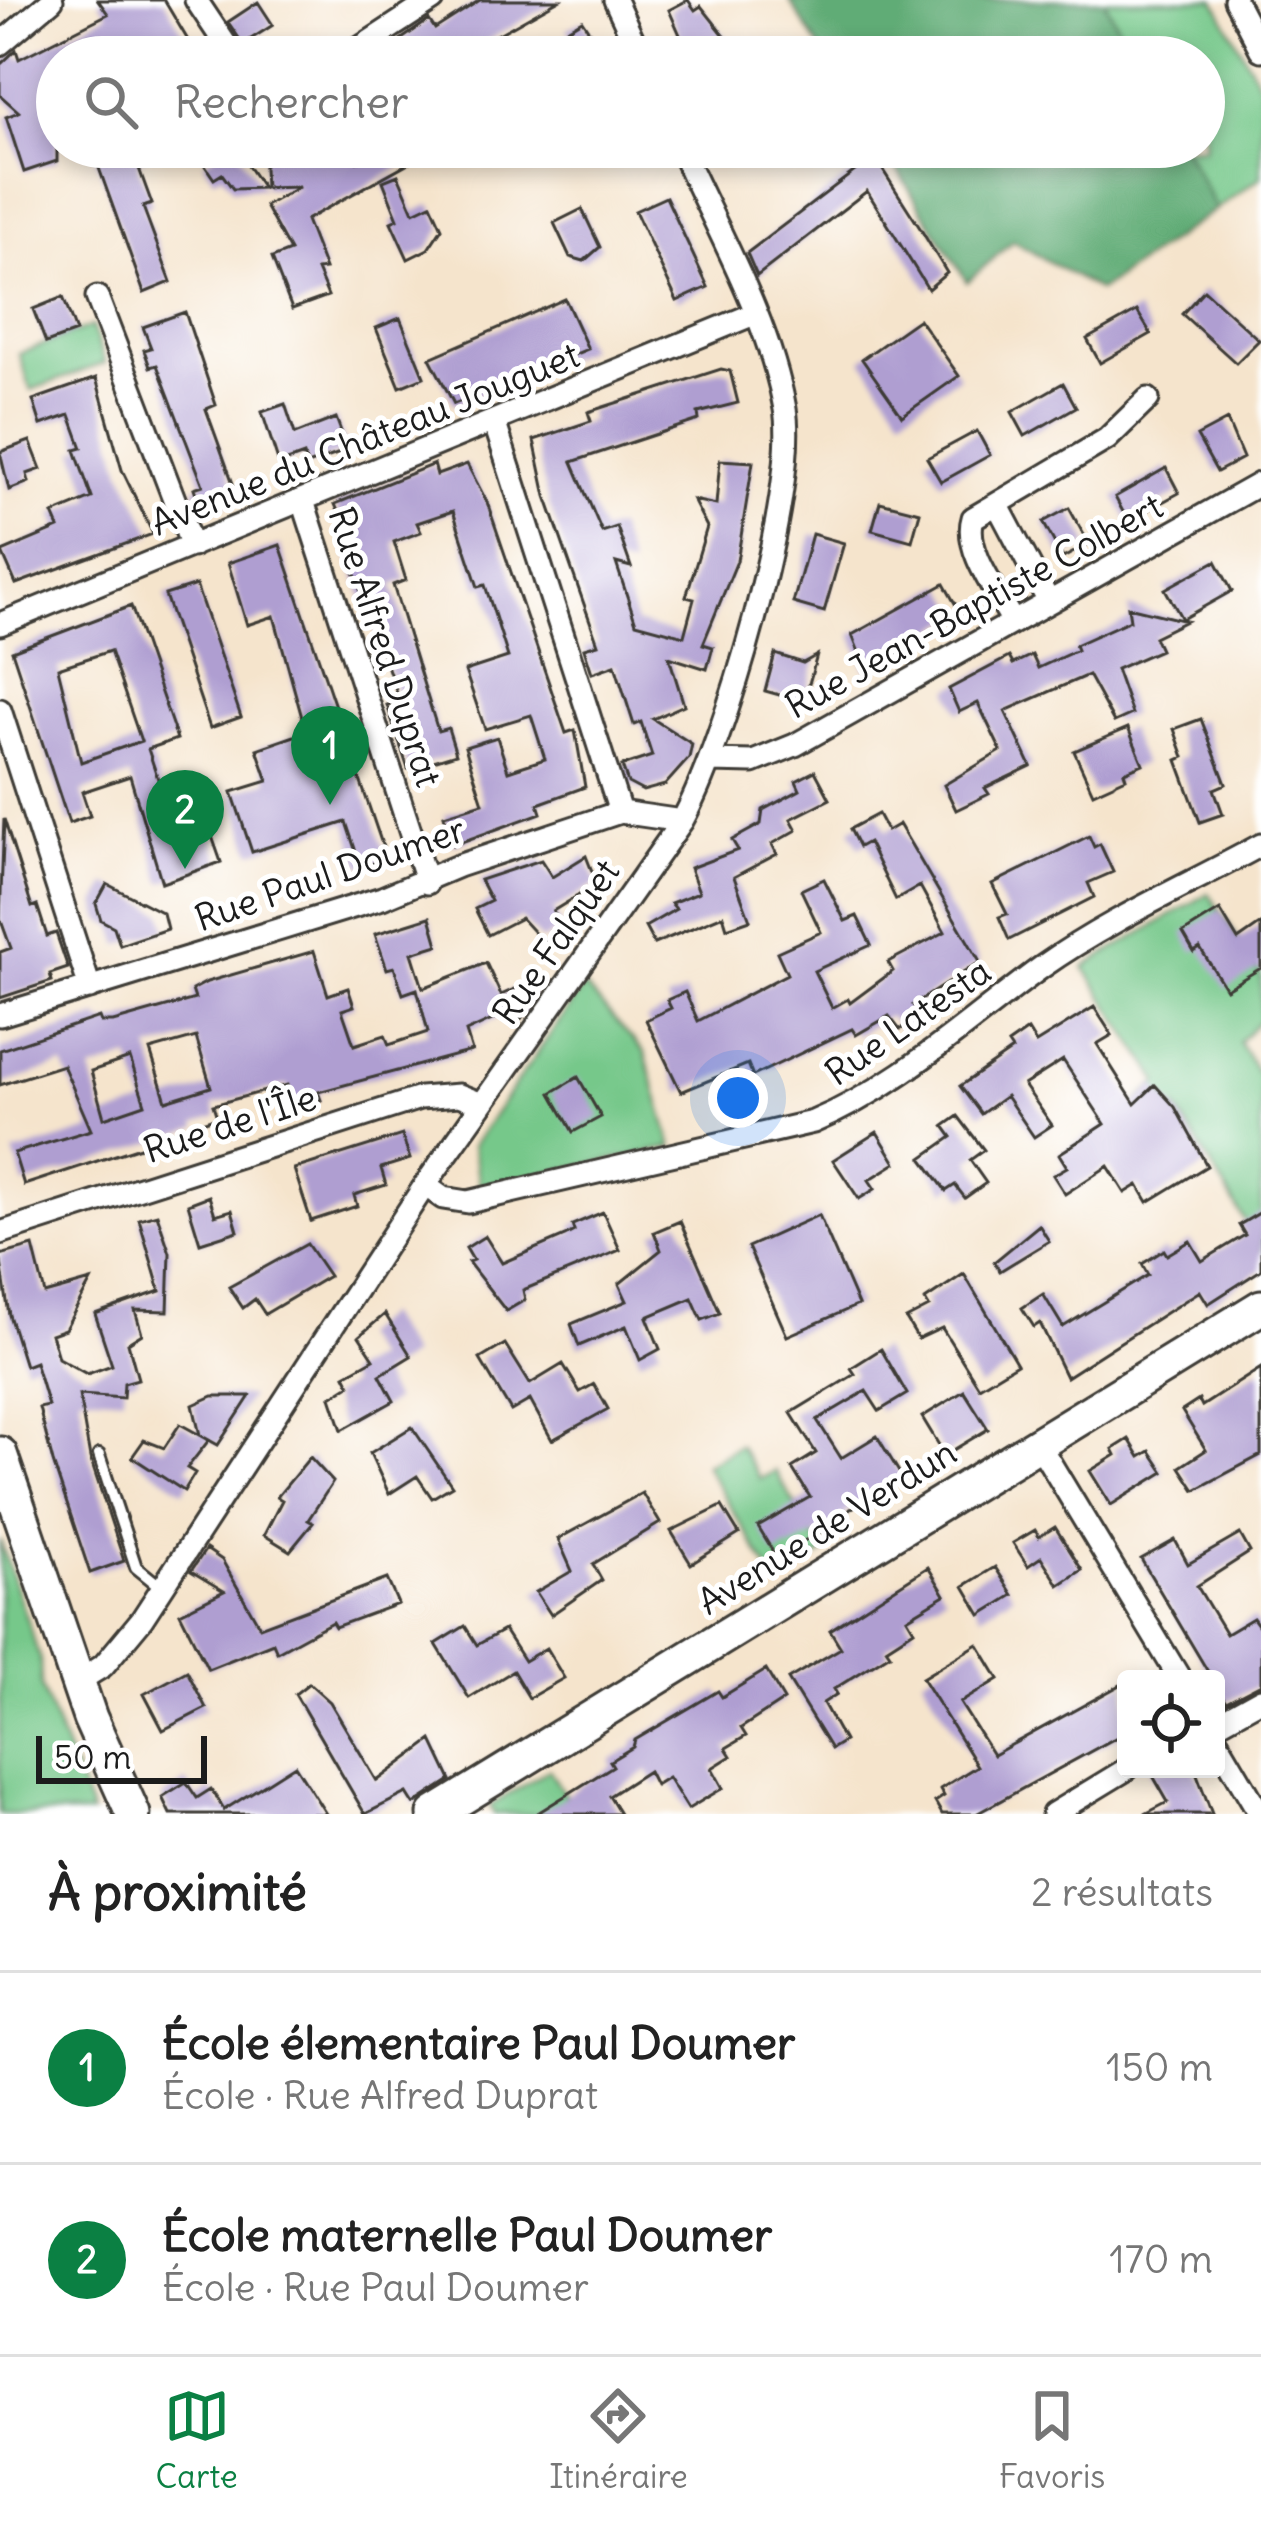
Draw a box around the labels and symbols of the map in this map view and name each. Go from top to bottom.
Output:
street label: Avenue du Château Jouguet [144,332,586,546]
street label: Rue Jean-Baptiste Colbert [778,484,1170,728]
street label: Rue Alfred Duprat [319,502,451,792]
pin: 1 [291,706,369,805]
pin: 2 [146,770,224,869]
street label: Rue Paul Doumer [189,807,471,941]
street label: Rue Falquet [483,851,629,1033]
street label: Rue Latesta [817,949,999,1095]
your location [708,1068,768,1128]
street label: Rue de l'Île [138,1073,322,1173]
street label: Avenue de Verdun [690,1429,964,1625]
scale bar [36,1730,207,1783]

